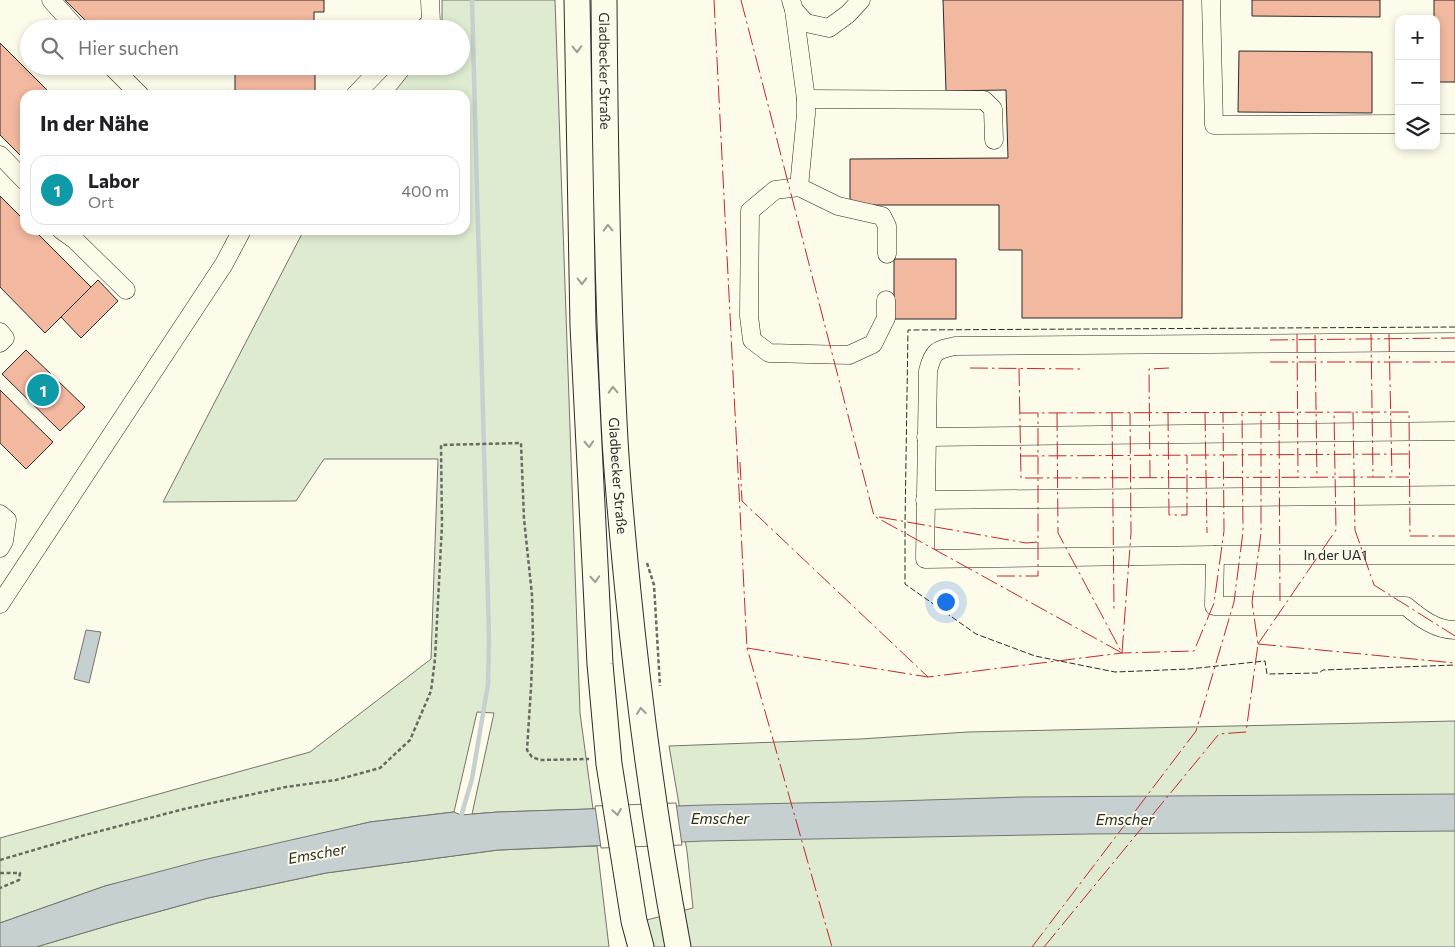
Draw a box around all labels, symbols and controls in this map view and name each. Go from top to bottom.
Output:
street label: Gladbecker Straße [596,12,614,130]
map controls [1395,15,1440,150]
button: + [1395,15,1440,60]
search box [20,20,470,75]
icon: search [38,34,66,62]
text: Hier suchen [78,36,179,59]
one-way arrow [572,45,582,53]
button: − [1395,60,1440,105]
button: layers [1395,105,1440,150]
text: In der Nähe [40,110,149,135]
text: Labor [88,169,139,192]
text: 1 [53,181,61,200]
text: 400 m [401,181,449,200]
text: Ort [88,192,114,211]
one-way arrow [602,223,613,231]
one-way arrow [577,278,587,285]
pin: 1 [27,371,59,409]
one-way arrow [608,386,618,394]
street label: Gladbecker Straße [606,417,631,535]
one-way arrow [583,440,594,448]
street label: In der UA1 [1303,546,1367,563]
one-way arrow [590,576,601,584]
your location [933,589,959,615]
one-way arrow [636,707,647,715]
one-way arrow [611,808,621,816]
water label: Emscher [691,809,750,827]
water label: Emscher [1096,810,1155,828]
water label: Emscher [286,839,348,867]

